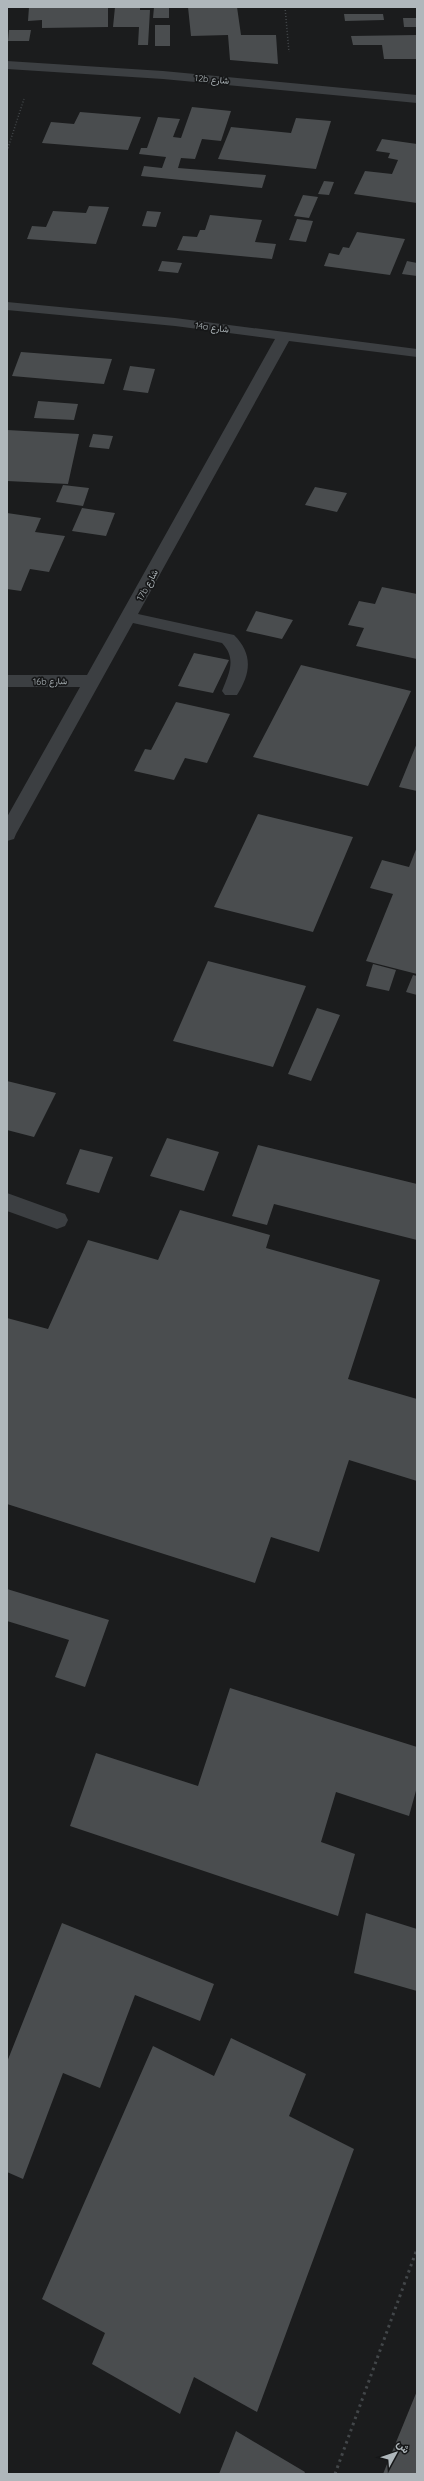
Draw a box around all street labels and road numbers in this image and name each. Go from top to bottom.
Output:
street label: 12b شارع [194,72,230,87]
street label: 14a شارع [194,319,230,336]
street label: 17b شارع [134,567,161,603]
street label: 16b شارع [33,675,67,688]

